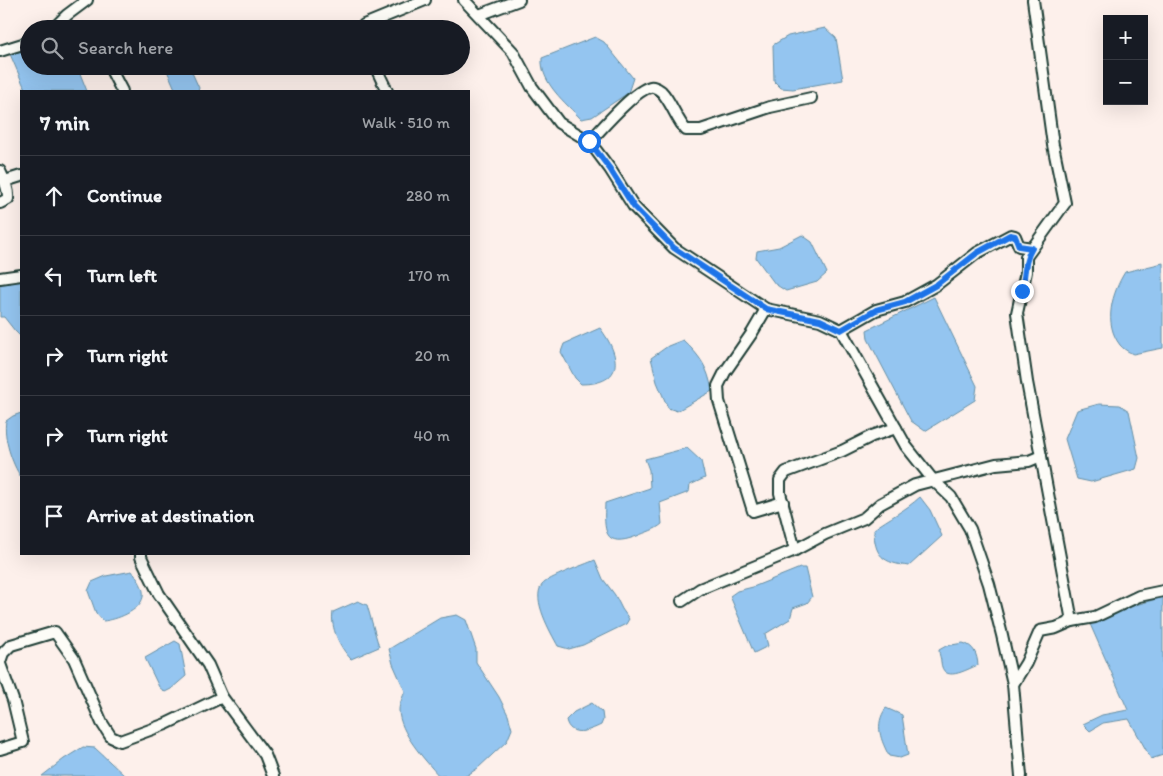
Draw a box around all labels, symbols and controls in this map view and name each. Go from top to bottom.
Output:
map controls [1103,15,1148,105]
button: + [1103,15,1148,60]
search box [20,20,470,75]
icon: search [38,34,66,62]
text: Search here [78,36,173,59]
button: − [1103,60,1148,105]
text: 7 min [40,110,89,135]
text: Walk · 510 m [362,113,450,132]
route start [578,130,601,153]
icon: ahead [40,182,68,210]
text: Continue [87,184,162,207]
text: 280 m [406,186,450,205]
icon: left [40,262,68,290]
text: Turn left [87,264,157,287]
text: 170 m [408,266,450,285]
route end [1011,280,1034,303]
icon: right [40,342,68,370]
text: Turn right [87,344,168,367]
text: 20 m [415,346,450,365]
icon: right [40,422,68,450]
text: Turn right [87,424,168,447]
text: 40 m [413,426,450,445]
icon: arrive [40,502,68,530]
text: Arrive at destination [87,504,254,527]

